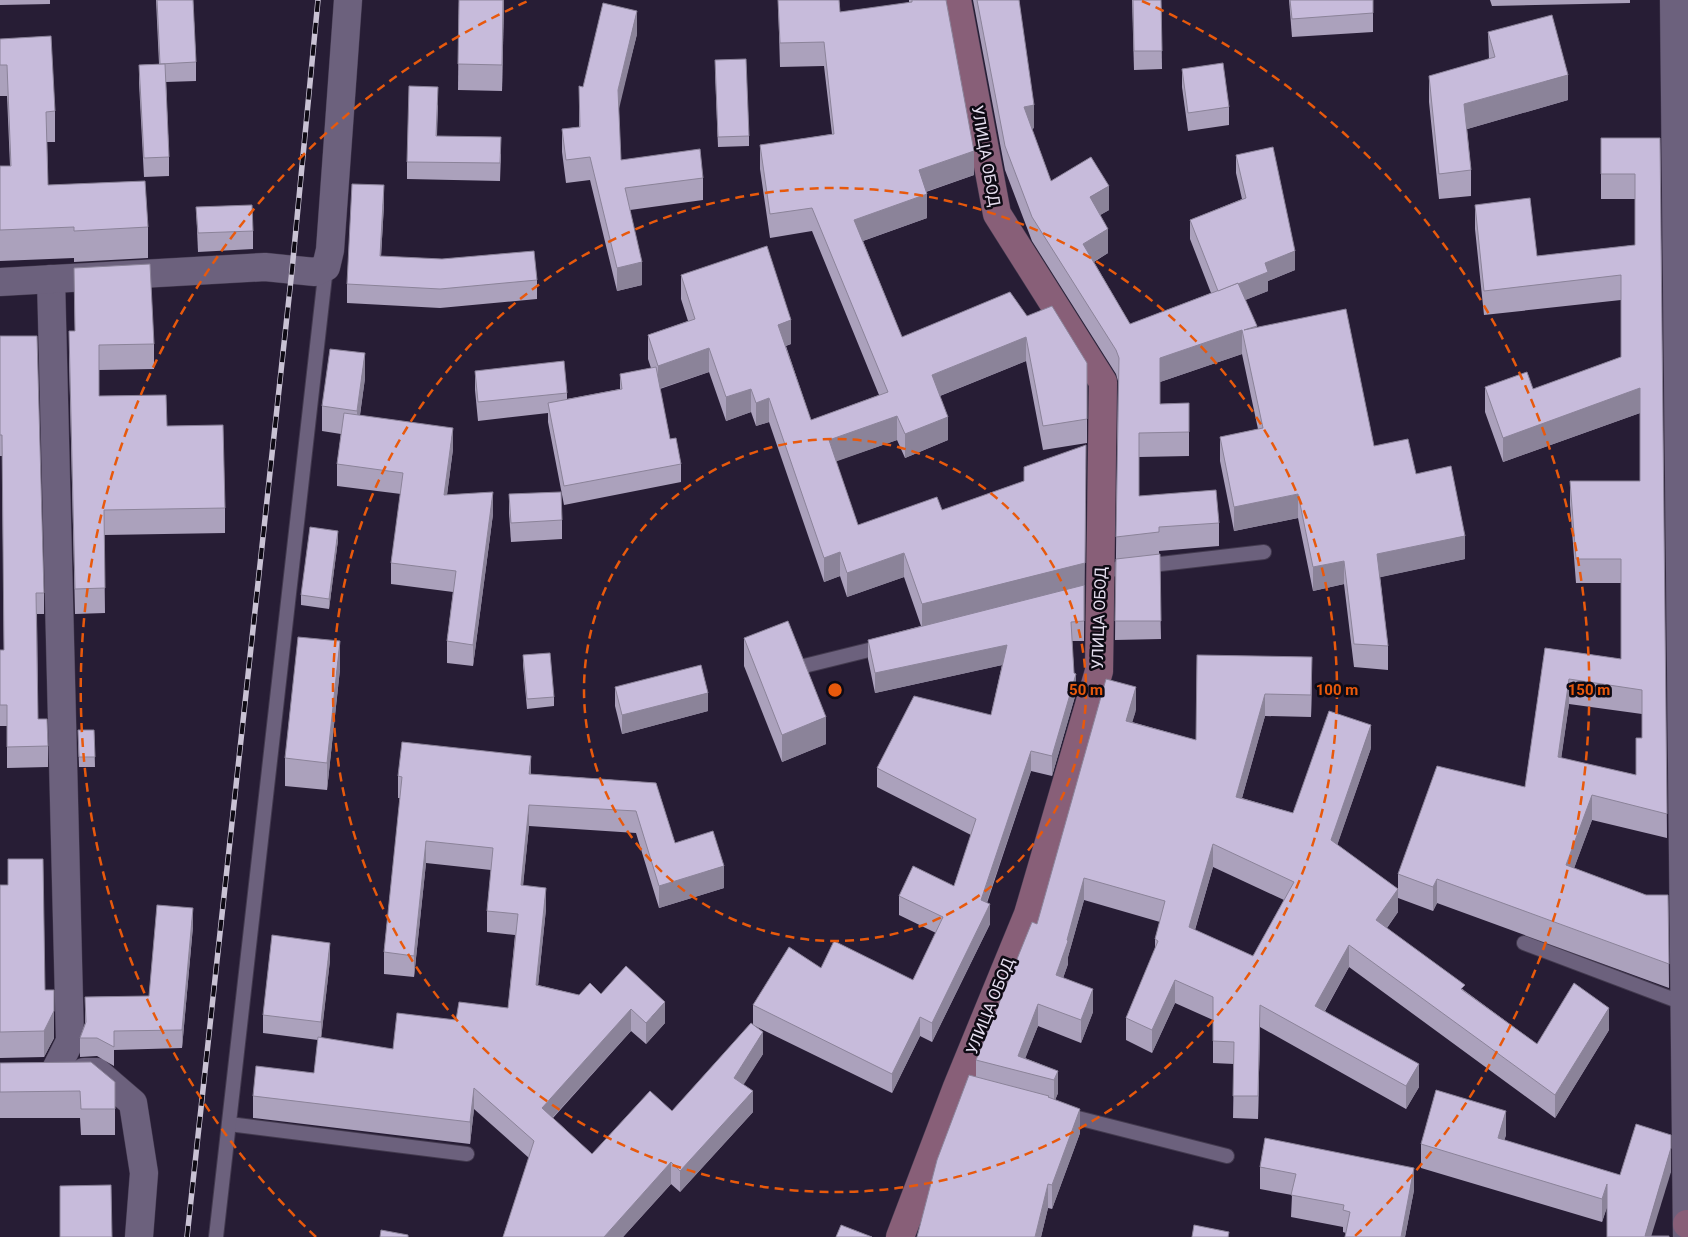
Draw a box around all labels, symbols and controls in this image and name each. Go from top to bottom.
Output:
street label: УЛИЦА ОБОД [968,104,1004,208]
street label: УЛИЦА ОБОД [1088,566,1110,670]
centre of rings [826,681,844,699]
text: 50 m [1069,681,1103,699]
text: 100 m [1316,681,1358,699]
text: 150 m [1568,681,1610,699]
street label: УЛИЦА ОБОД [962,955,1018,1057]

